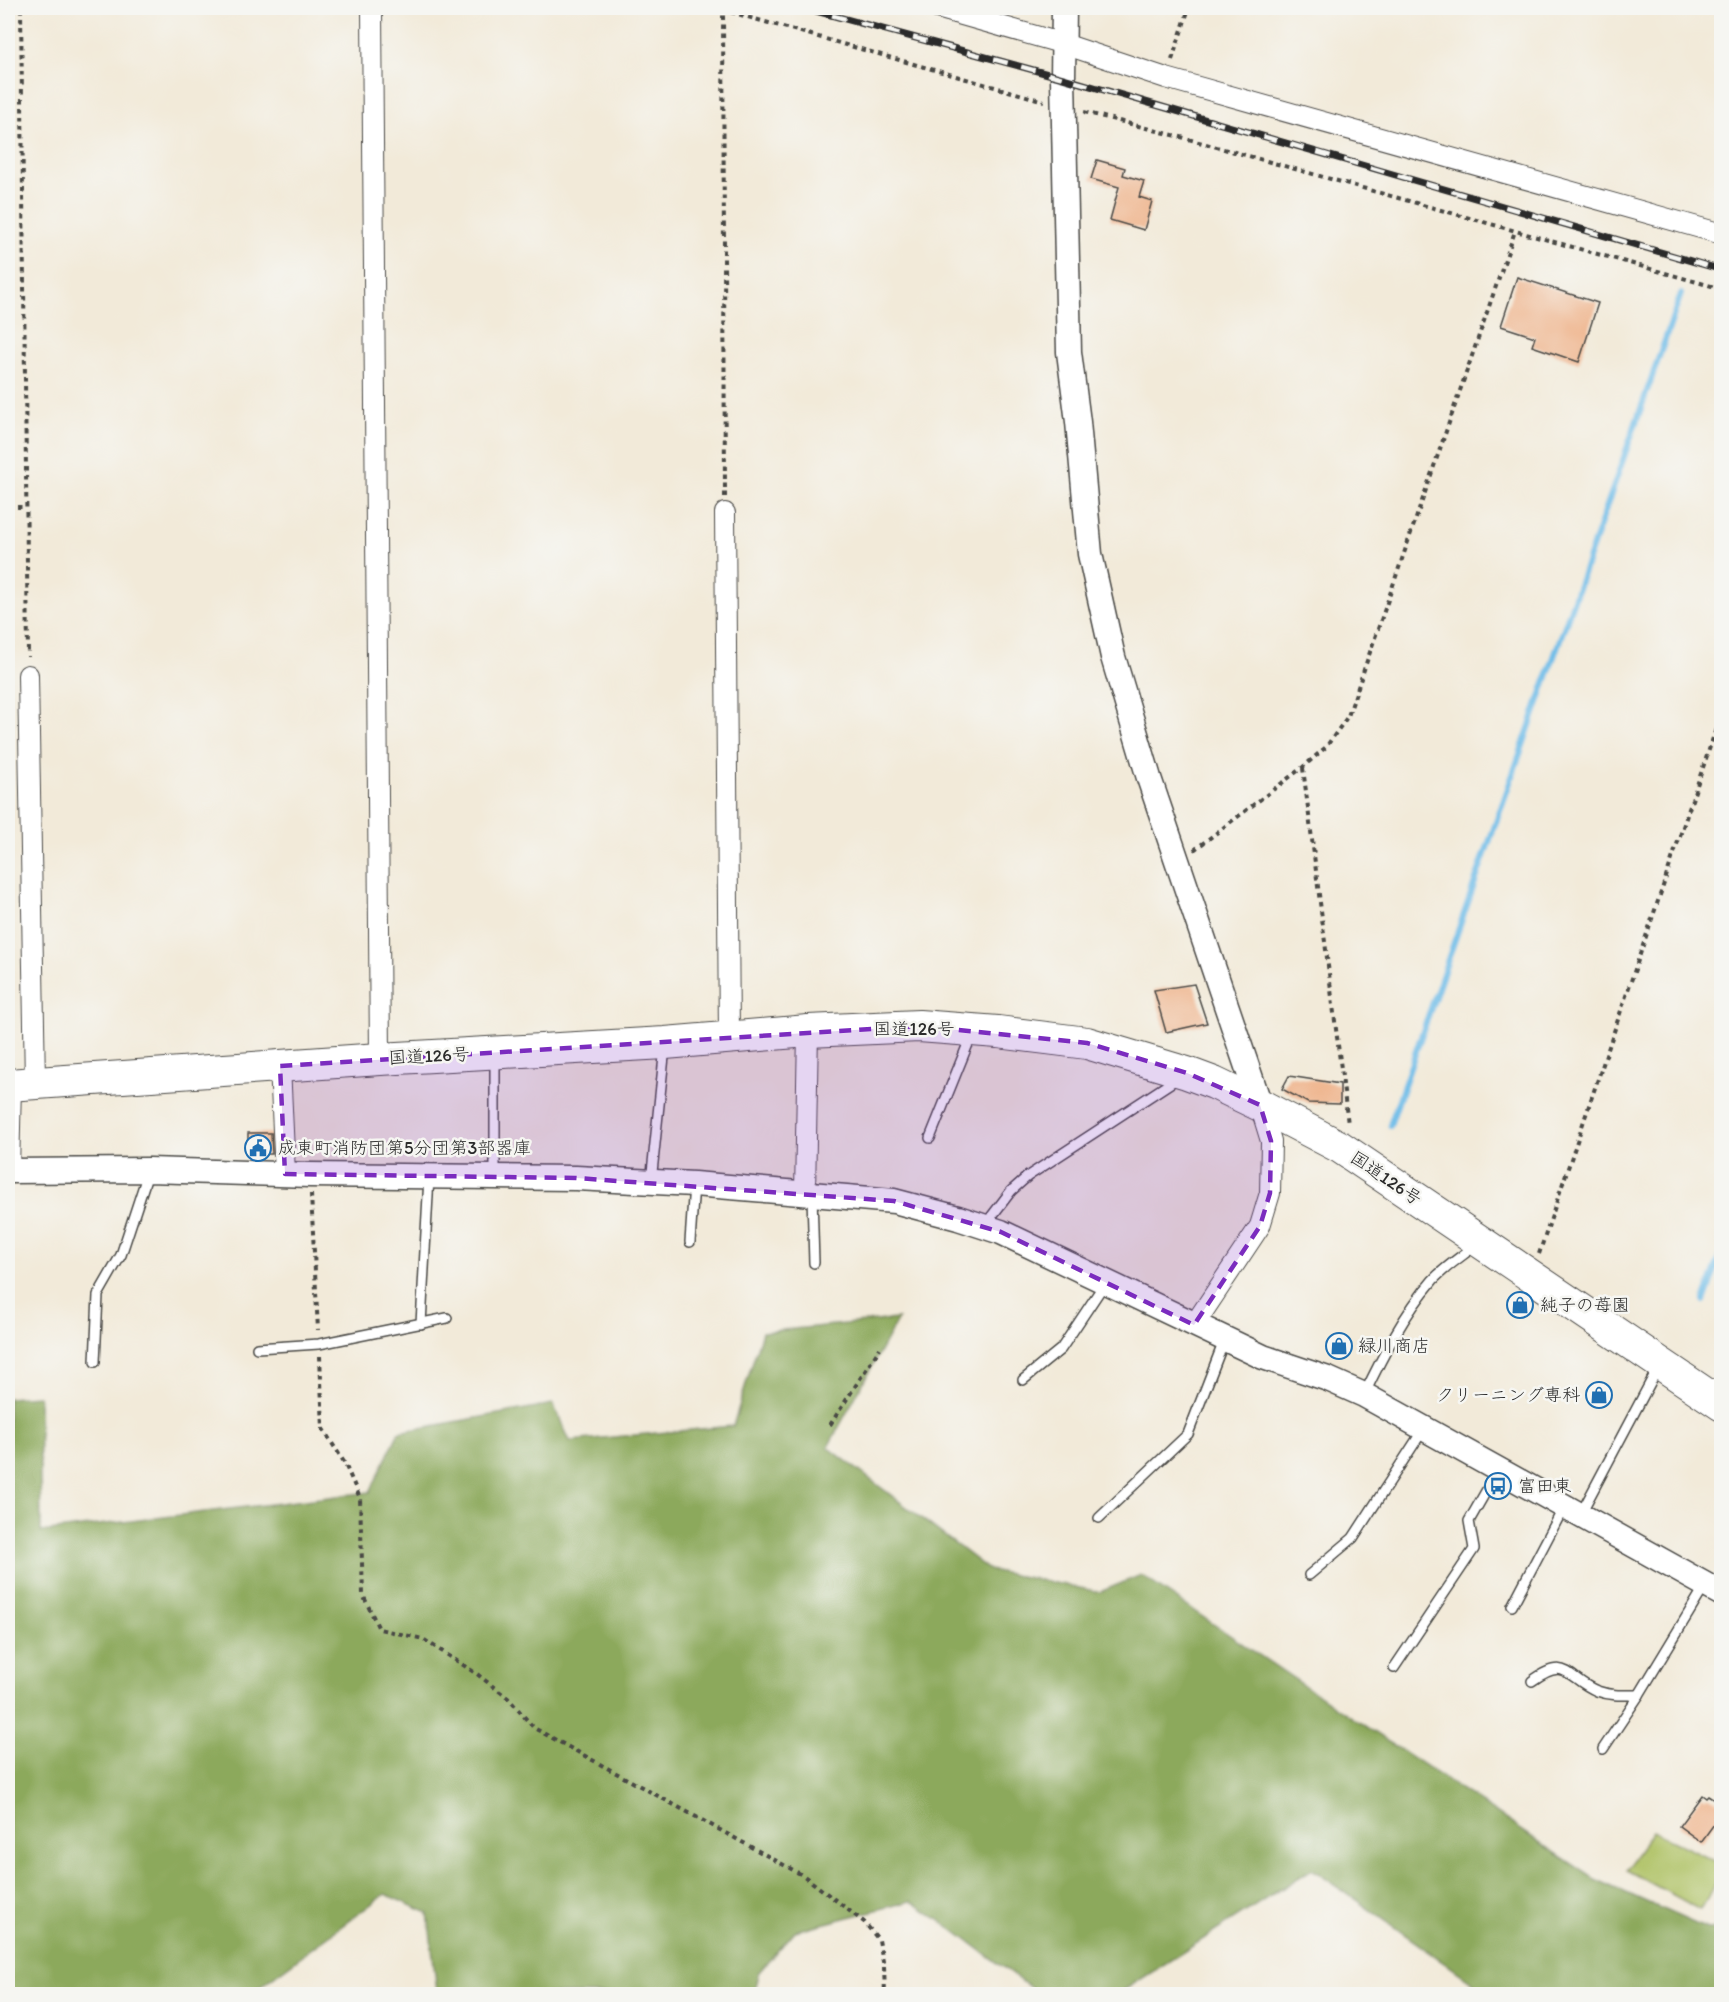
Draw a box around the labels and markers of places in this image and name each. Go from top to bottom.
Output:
public building icon: 成東町消防団第5分団第3部器庫 [243,1133,273,1163]
place label: 成東町消防団第5分団第3部器庫 [278,1137,531,1159]
shop icon: 純子の苺園 [1505,1290,1535,1320]
place label: 純子の苺園 [1540,1294,1630,1316]
shop icon: 緑川商店 [1324,1331,1354,1361]
place label: 緑川商店 [1358,1335,1430,1357]
shop icon: クリーニング専科 [1584,1380,1614,1410]
place label: クリーニング専科 [1436,1384,1580,1406]
bus stop icon: 富田東 [1483,1471,1513,1501]
place label: 富田東 [1518,1475,1572,1497]

